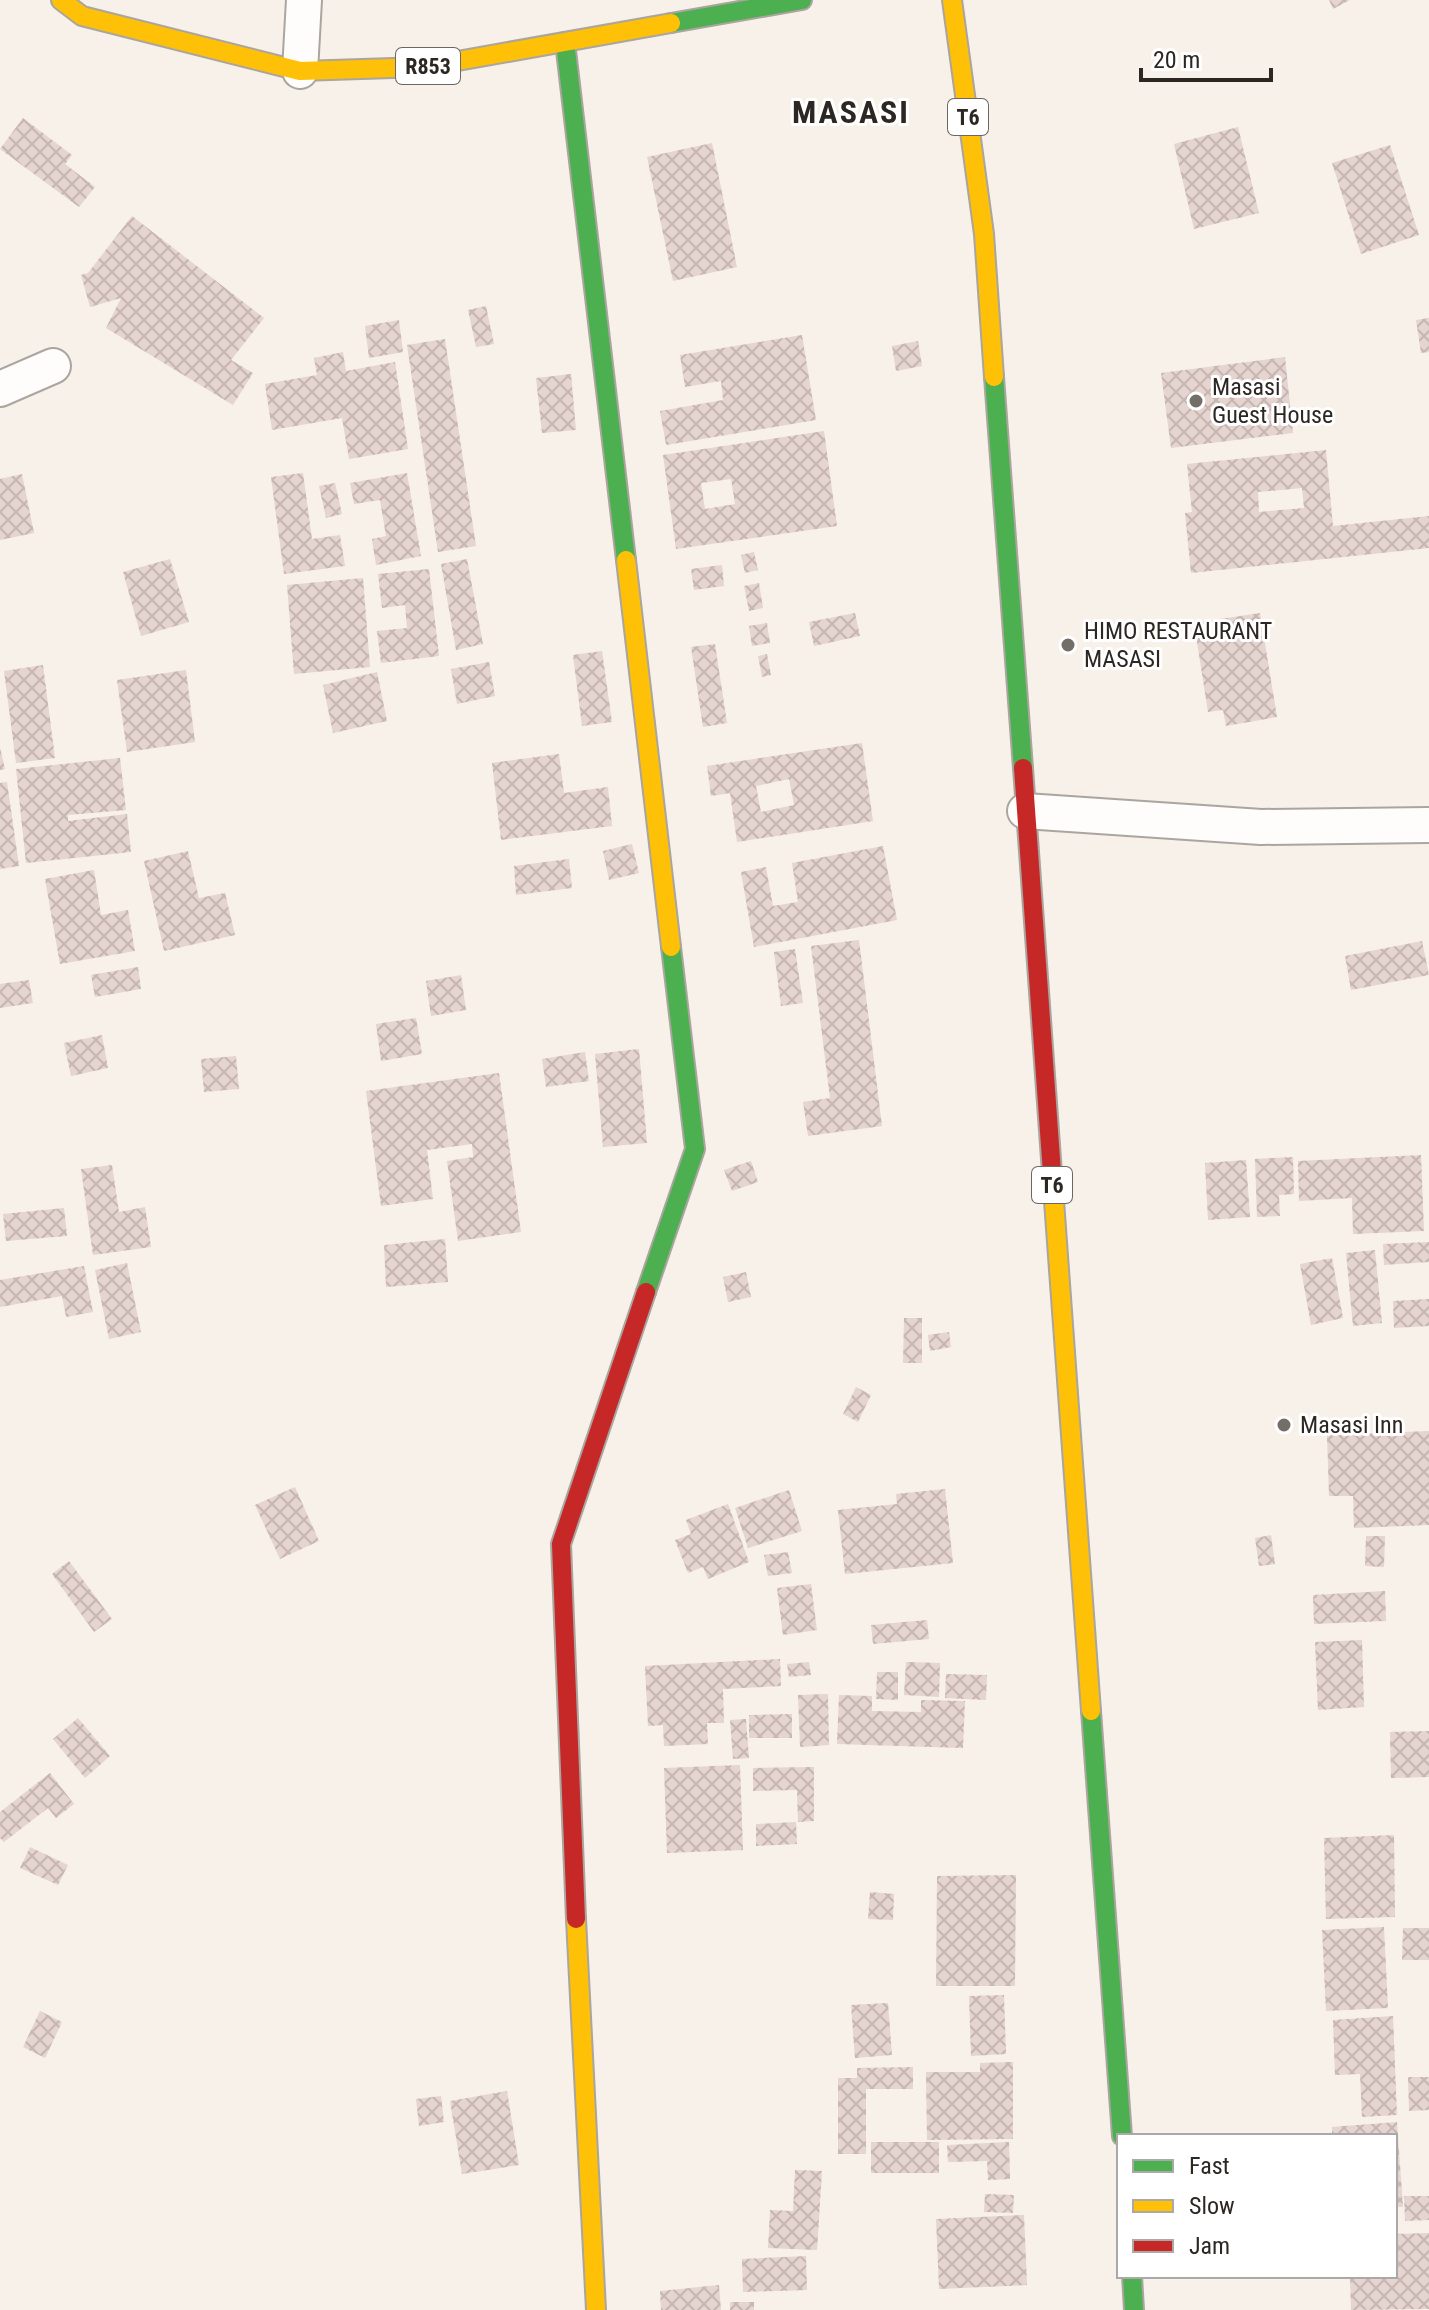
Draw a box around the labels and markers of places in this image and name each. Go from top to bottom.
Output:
place label: Masasi Guest House [1212,373,1333,429]
marker: Masasi Guest House [1187,392,1205,410]
place label: HIMO RESTAURANT MASASI [1084,617,1272,673]
marker: HIMO RESTAURANT MASASI [1059,636,1077,654]
place label: Masasi Inn [1300,1411,1403,1439]
marker: Masasi Inn [1275,1416,1293,1434]

